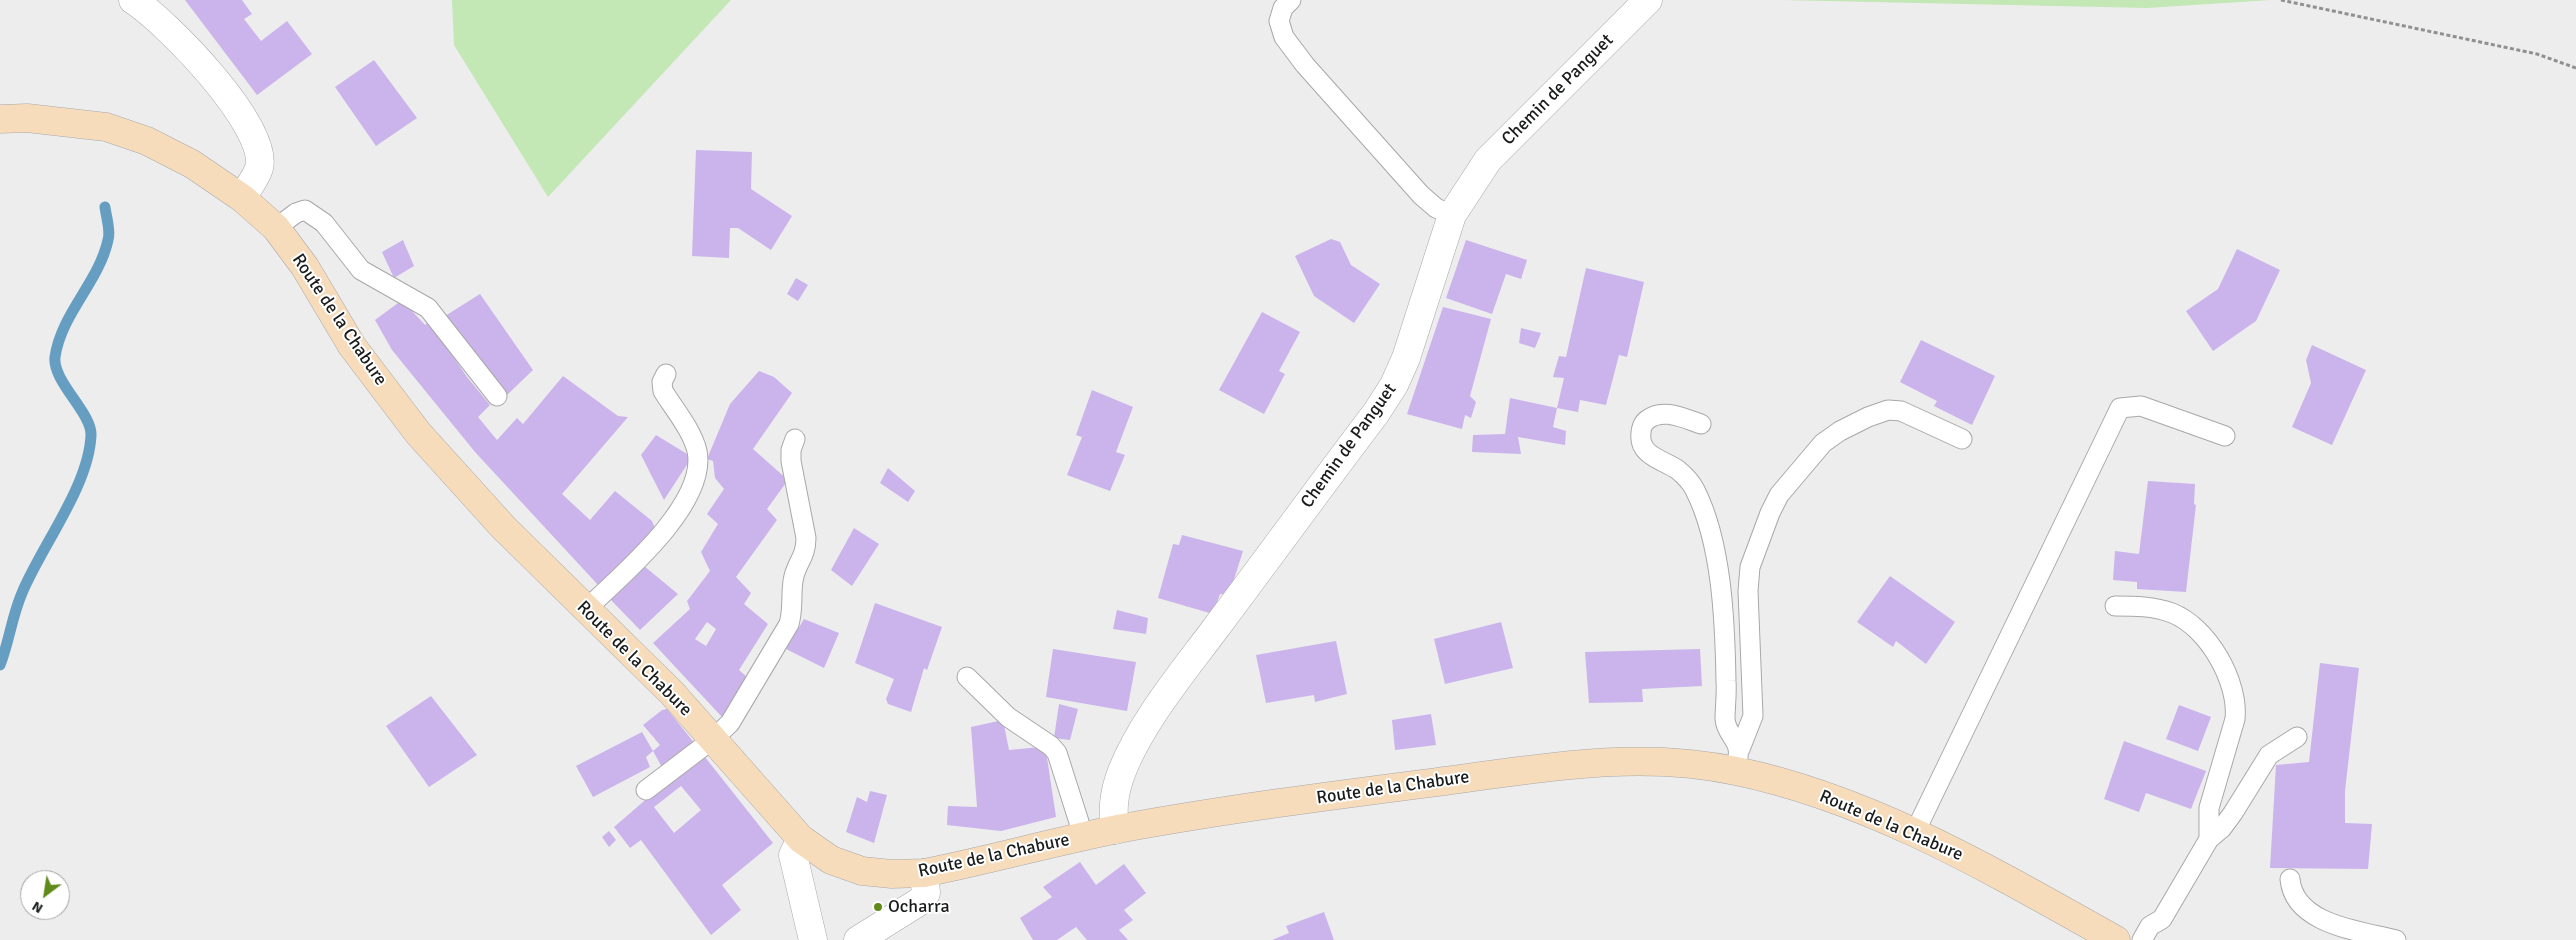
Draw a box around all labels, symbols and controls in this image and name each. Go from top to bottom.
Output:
street label: Chemin de Panguet [1498,30,1618,150]
street label: Route de la Chabure [287,250,391,390]
street label: Chemin de Panguet [1297,380,1401,512]
street label: Route de la Chabure [572,597,696,721]
street label: Route de la Chabure [1315,767,1471,809]
street label: Route de la Chabure [1816,786,1966,866]
street label: Route de la Chabure [916,829,1072,883]
north arrow [20,870,70,920]
place label: Ocharra [888,896,950,918]
text: N [29,898,46,917]
marker: Ocharra [872,901,884,913]

